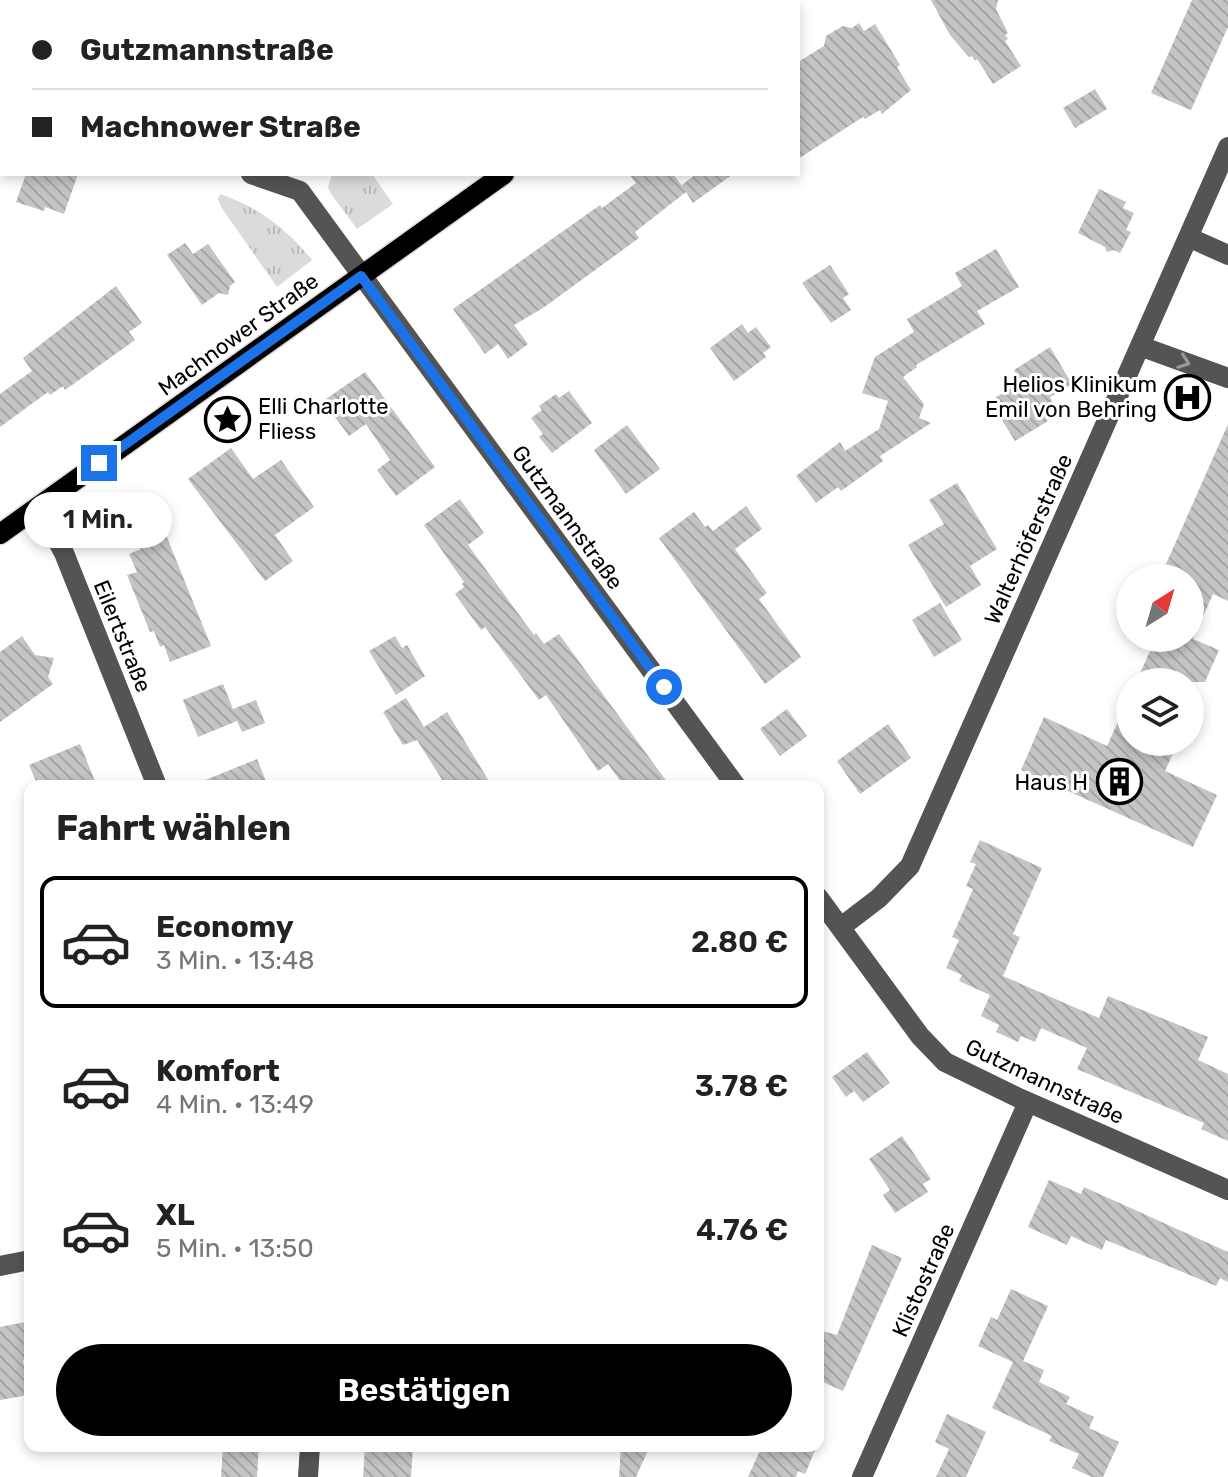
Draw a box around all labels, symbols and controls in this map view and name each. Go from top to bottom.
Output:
text: Gutzmannstraße [80,32,334,68]
text: Machnower Straße [80,109,361,145]
street label: Machnower Straße [153,267,324,402]
one-way arrow [1176,352,1190,369]
place label: Helios Klinikum Emil von Behring [985,371,1157,423]
hospital icon: Helios Klinikum Emil von Behring [1164,373,1212,421]
place label: Elli Charlotte Fliess [258,393,389,445]
place icon: Elli Charlotte Fliess [203,395,251,443]
street label: Gutzmannstraße [506,440,629,595]
route end [81,445,117,481]
street label: Walterhöferstraße [979,450,1078,629]
callout: 1 Min. [25,491,173,547]
text: 1 Min. [63,504,133,535]
north arrow [1116,564,1204,652]
map controls [1116,564,1204,756]
street label: Eilertstraße [88,576,157,696]
button: layers [1116,668,1204,756]
route start [646,669,682,705]
building icon: Haus H [1095,758,1143,806]
place label: Haus H [1015,769,1088,796]
text: Fahrt wählen [56,806,291,849]
icon: car [60,906,132,978]
text: Economy [156,909,294,945]
text: 2.80 € [691,924,788,960]
text: 3 Min. · 13:48 [156,945,315,976]
street label: Gutzmannstraße [961,1033,1128,1130]
icon: car [60,1050,132,1122]
text: Komfort [156,1053,280,1089]
text: 3.78 € [695,1068,788,1104]
text: 4 Min. · 13:49 [156,1089,314,1120]
icon: car [60,1194,132,1266]
text: XL [156,1197,195,1233]
text: 4.76 € [696,1212,788,1248]
street label: Klistostraße [886,1219,961,1341]
text: 5 Min. · 13:50 [156,1233,314,1264]
button: Bestätigen [56,1344,792,1436]

